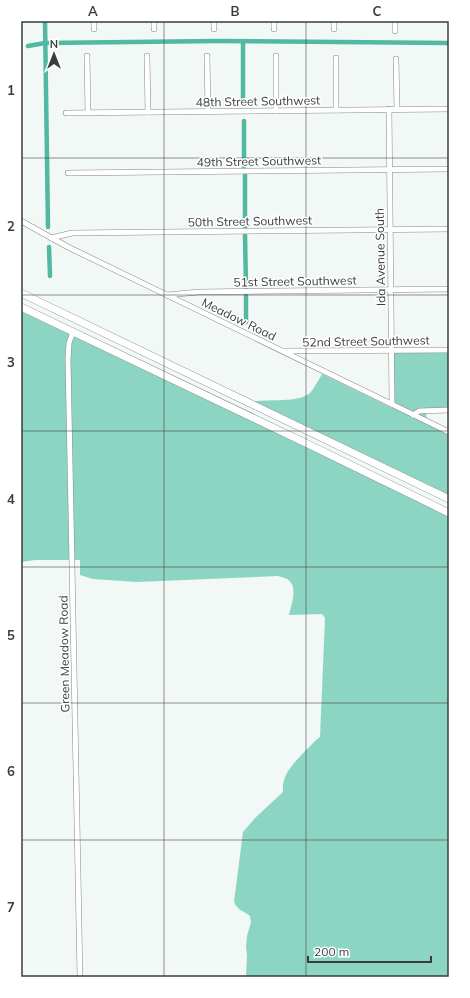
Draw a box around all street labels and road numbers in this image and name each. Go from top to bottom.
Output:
street label: 48th Street Southwest [196,92,320,110]
street label: 49th Street Southwest [197,152,321,170]
street label: Ida Avenue South [372,208,388,306]
street label: 50th Street Southwest [188,212,312,230]
street label: 51st Street Southwest [233,272,357,290]
street label: Meadow Road [199,295,279,343]
street label: 52nd Street Southwest [302,332,430,350]
street label: Green Meadow Road [55,595,73,713]

